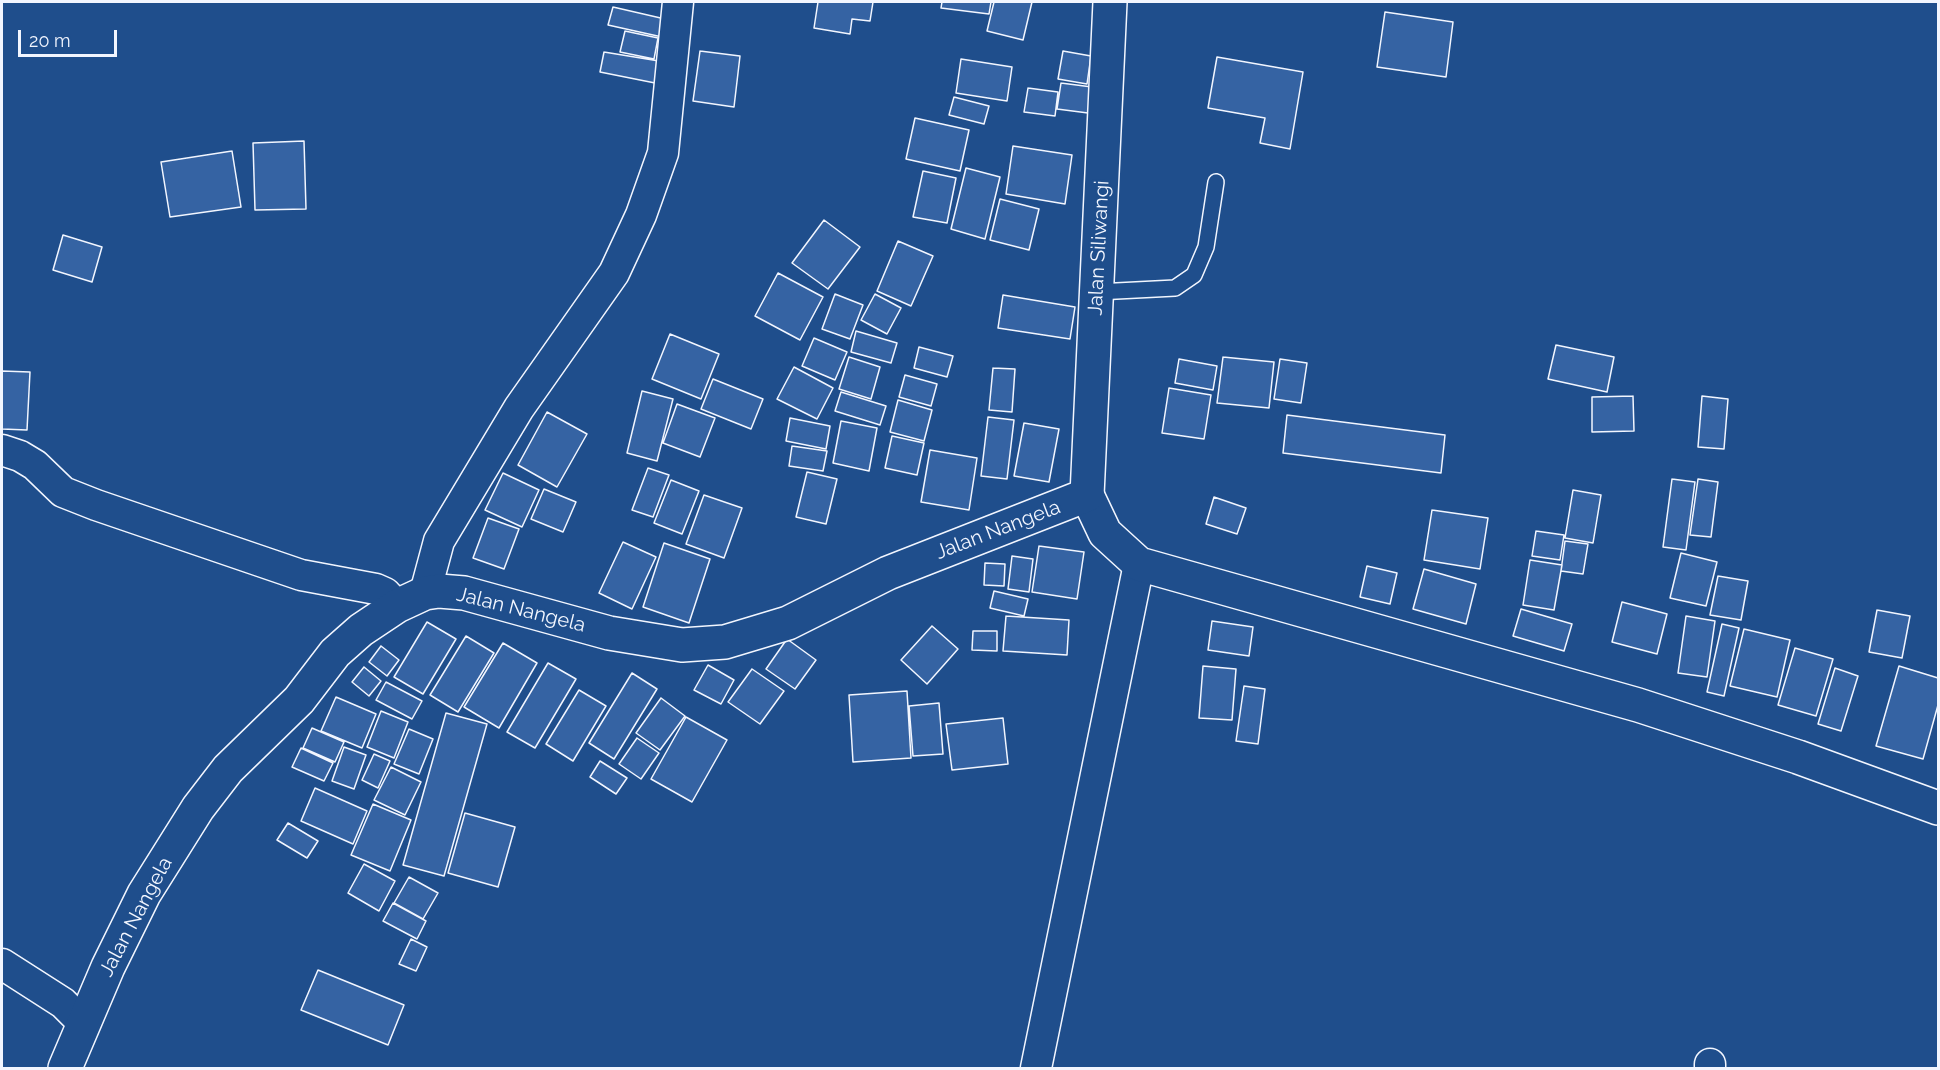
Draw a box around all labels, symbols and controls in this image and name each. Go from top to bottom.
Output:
scale bar [21,18,120,56]
text: 20 m [29,30,71,51]
street label: Jalan Siliwangi [1083,180,1115,316]
street label: Jalan Nangela [932,495,1064,565]
street label: Jalan Nangela [454,582,588,638]
street label: Jalan Nangela [94,853,178,981]

